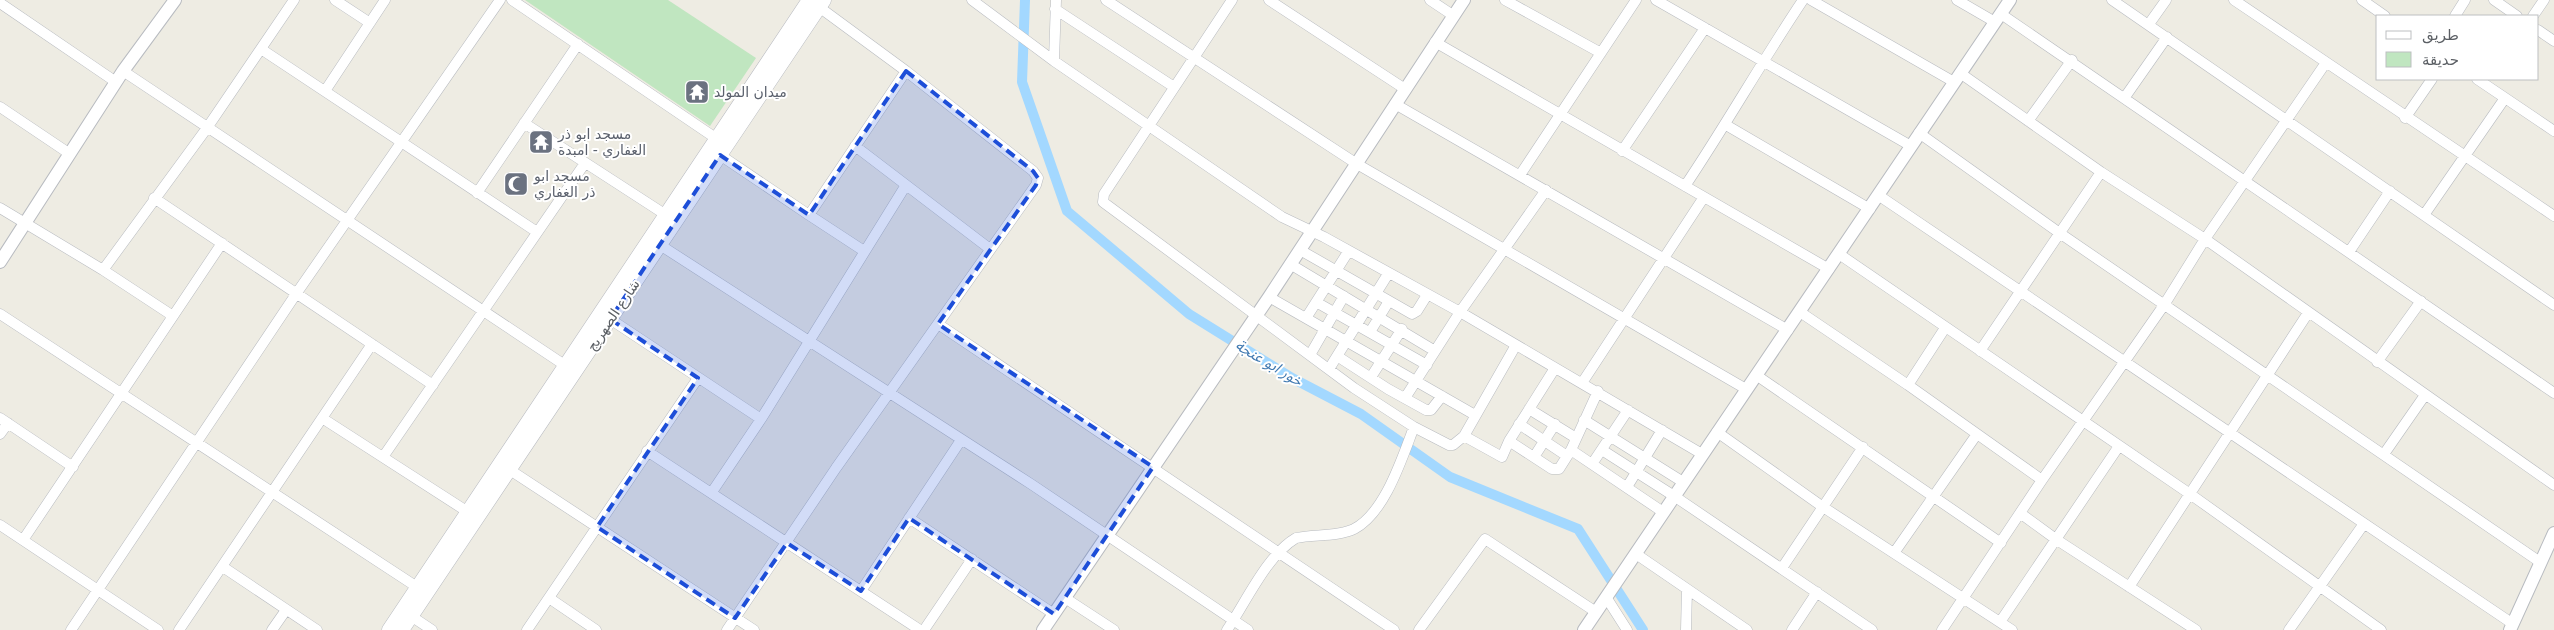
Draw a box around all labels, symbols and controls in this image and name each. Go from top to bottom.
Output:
legend [2376,15,2539,80]
text: طريق [2422,26,2459,44]
text: حديقة [2422,51,2459,69]
temple icon: ميدان المولد [684,79,710,105]
place label: ميدان المولد [714,84,787,101]
place label: مسجد ابو ذر الغفاري - امبدة [557,126,646,159]
temple icon: مسجد ابو ذر الغفاري - امبدة [528,129,554,155]
place label: مسجد ابو ذر الغفاري [533,168,595,201]
mosque icon: مسجد ابو ذر الغفاري [503,171,529,197]
street label: شارع الصهريج [583,276,644,354]
water label: خور ابو عنجة [1232,336,1306,390]

